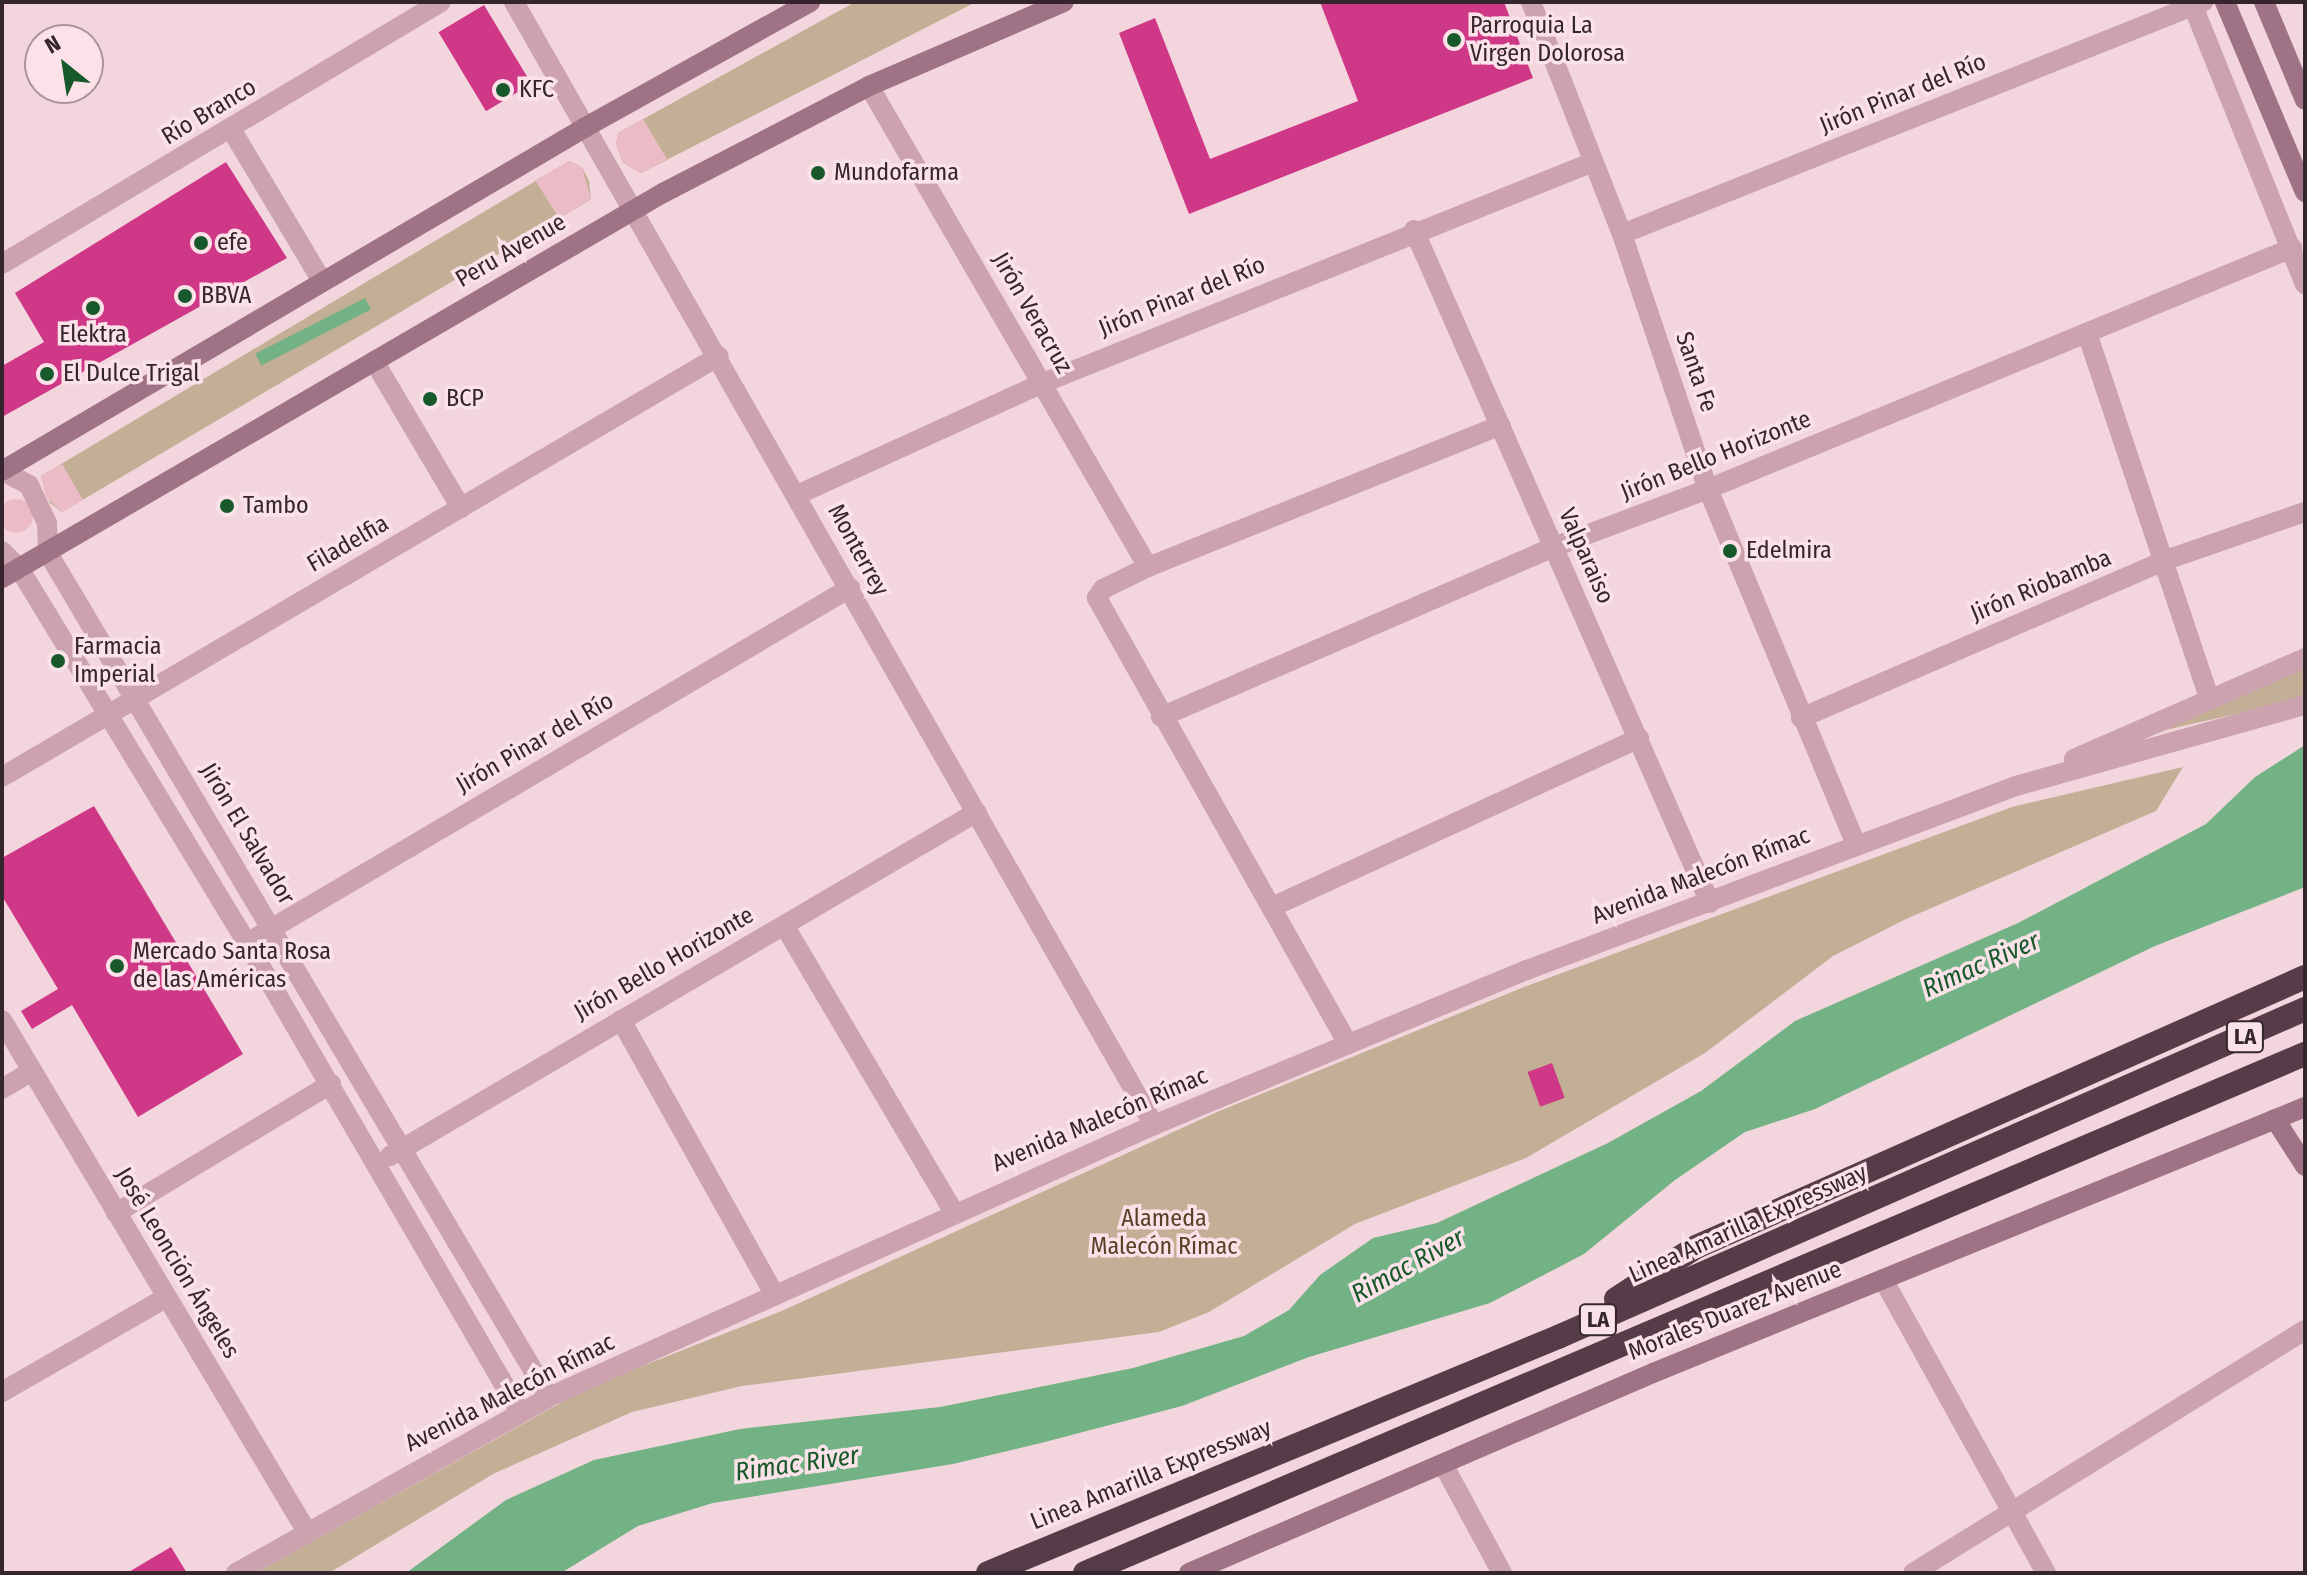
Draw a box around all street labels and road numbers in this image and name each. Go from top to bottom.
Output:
street label: Jirón Pinar del Río [1816,48,1990,140]
street label: Río Branco [157,73,261,151]
street label: Peru Avenue [451,208,571,294]
street label: Jirón Veracruz [986,247,1078,379]
street label: Jirón Pinar del Río [1095,251,1269,343]
street label: Santa Fe [1669,328,1723,416]
street label: Jirón Bello Horizonte [1617,405,1815,507]
street label: Monterrey [821,499,895,601]
street label: Valparaiso [1552,504,1620,608]
street label: Filadelfia [302,509,394,579]
street label: Jirón Riobamba [1966,543,2116,629]
street label: Jirón Pinar del Río [451,686,619,800]
street label: Jirón El Salvador [194,758,300,910]
street label: Avenida Malecón Rímac [1588,821,1814,931]
street label: Jirón Bello Horizonte [569,901,759,1027]
road number: LA [2225,1019,2265,1055]
street label: Avenida Malecón Rímac [988,1062,1212,1178]
street label: Linea Amarilla Expressway [1625,1159,1871,1289]
street label: José Leonción Ángeles [109,1162,245,1364]
street label: Morales Duarez Avenue [1624,1255,1846,1367]
road number: LA [1578,1302,1618,1338]
street label: Avenida Malecón Rímac [401,1328,619,1458]
street label: Linea Amarilla Expressway [1026,1413,1276,1537]

